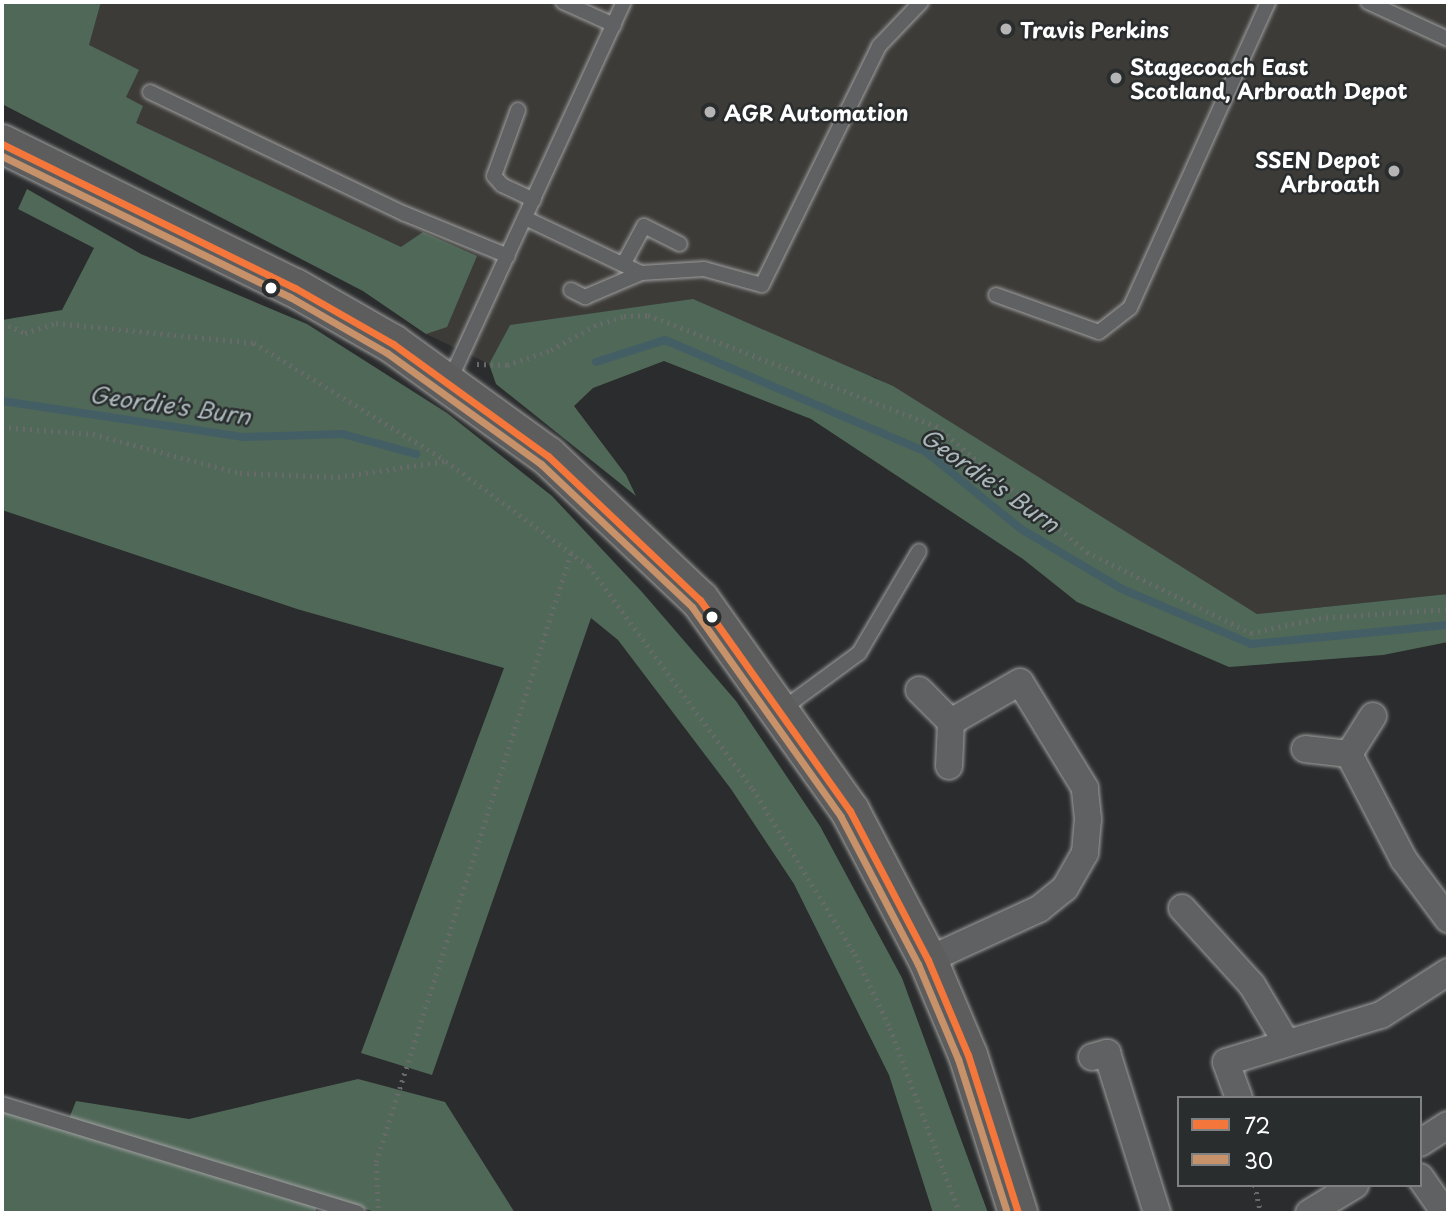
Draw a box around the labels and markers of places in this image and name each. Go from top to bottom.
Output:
place label: Travis Perkins [1020,16,1170,42]
marker: Travis Perkins [998,21,1014,37]
place label: Stagecoach East Scotland, Arbroath Depot [1130,53,1408,103]
marker: Stagecoach East Scotland, Arbroath Depot [1108,70,1124,86]
place label: AGR Automation [724,99,908,125]
marker: AGR Automation [702,104,718,120]
place label: SSEN Depot Arbroath [1253,146,1380,196]
marker: SSEN Depot Arbroath [1386,163,1402,179]
unlabelled marker [264,281,278,295]
unlabelled marker [705,610,719,624]

